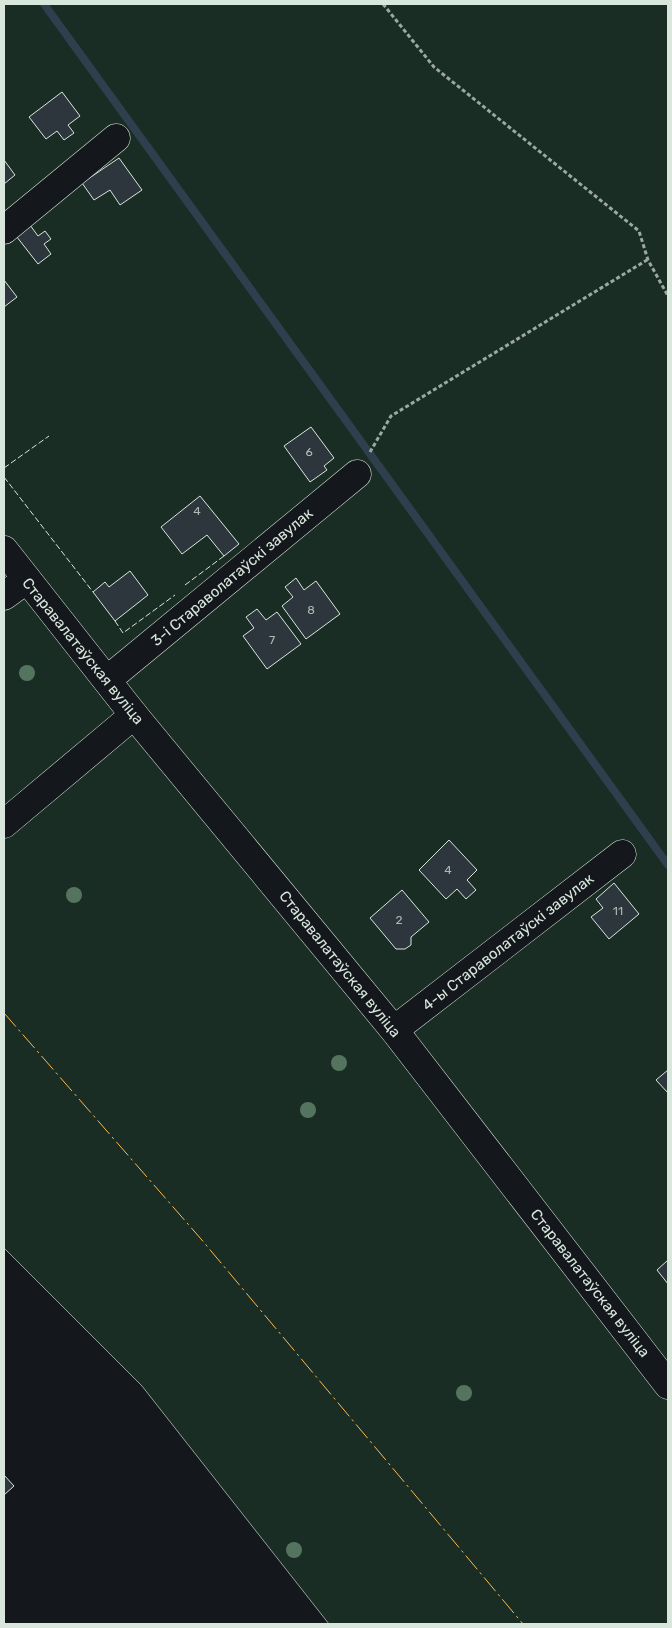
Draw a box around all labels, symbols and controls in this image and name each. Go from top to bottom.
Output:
house number: 6 [305,445,313,459]
street label: 3-і Стараволатаўскі завулак [148,504,316,650]
house number: 4 [193,504,201,518]
street label: Старавалатаўская вуліца [18,574,148,728]
house number: 8 [307,603,315,617]
house number: 7 [269,633,275,647]
house number: 4 [444,863,452,877]
street label: 4-ы Стараволатаўскі завулак [419,869,597,1015]
street label: Старавалатаўская вуліца [275,887,405,1041]
house number: 11 [613,904,623,918]
house number: 2 [395,913,403,927]
street label: Старавалатаўская вуліца [526,1205,654,1361]

